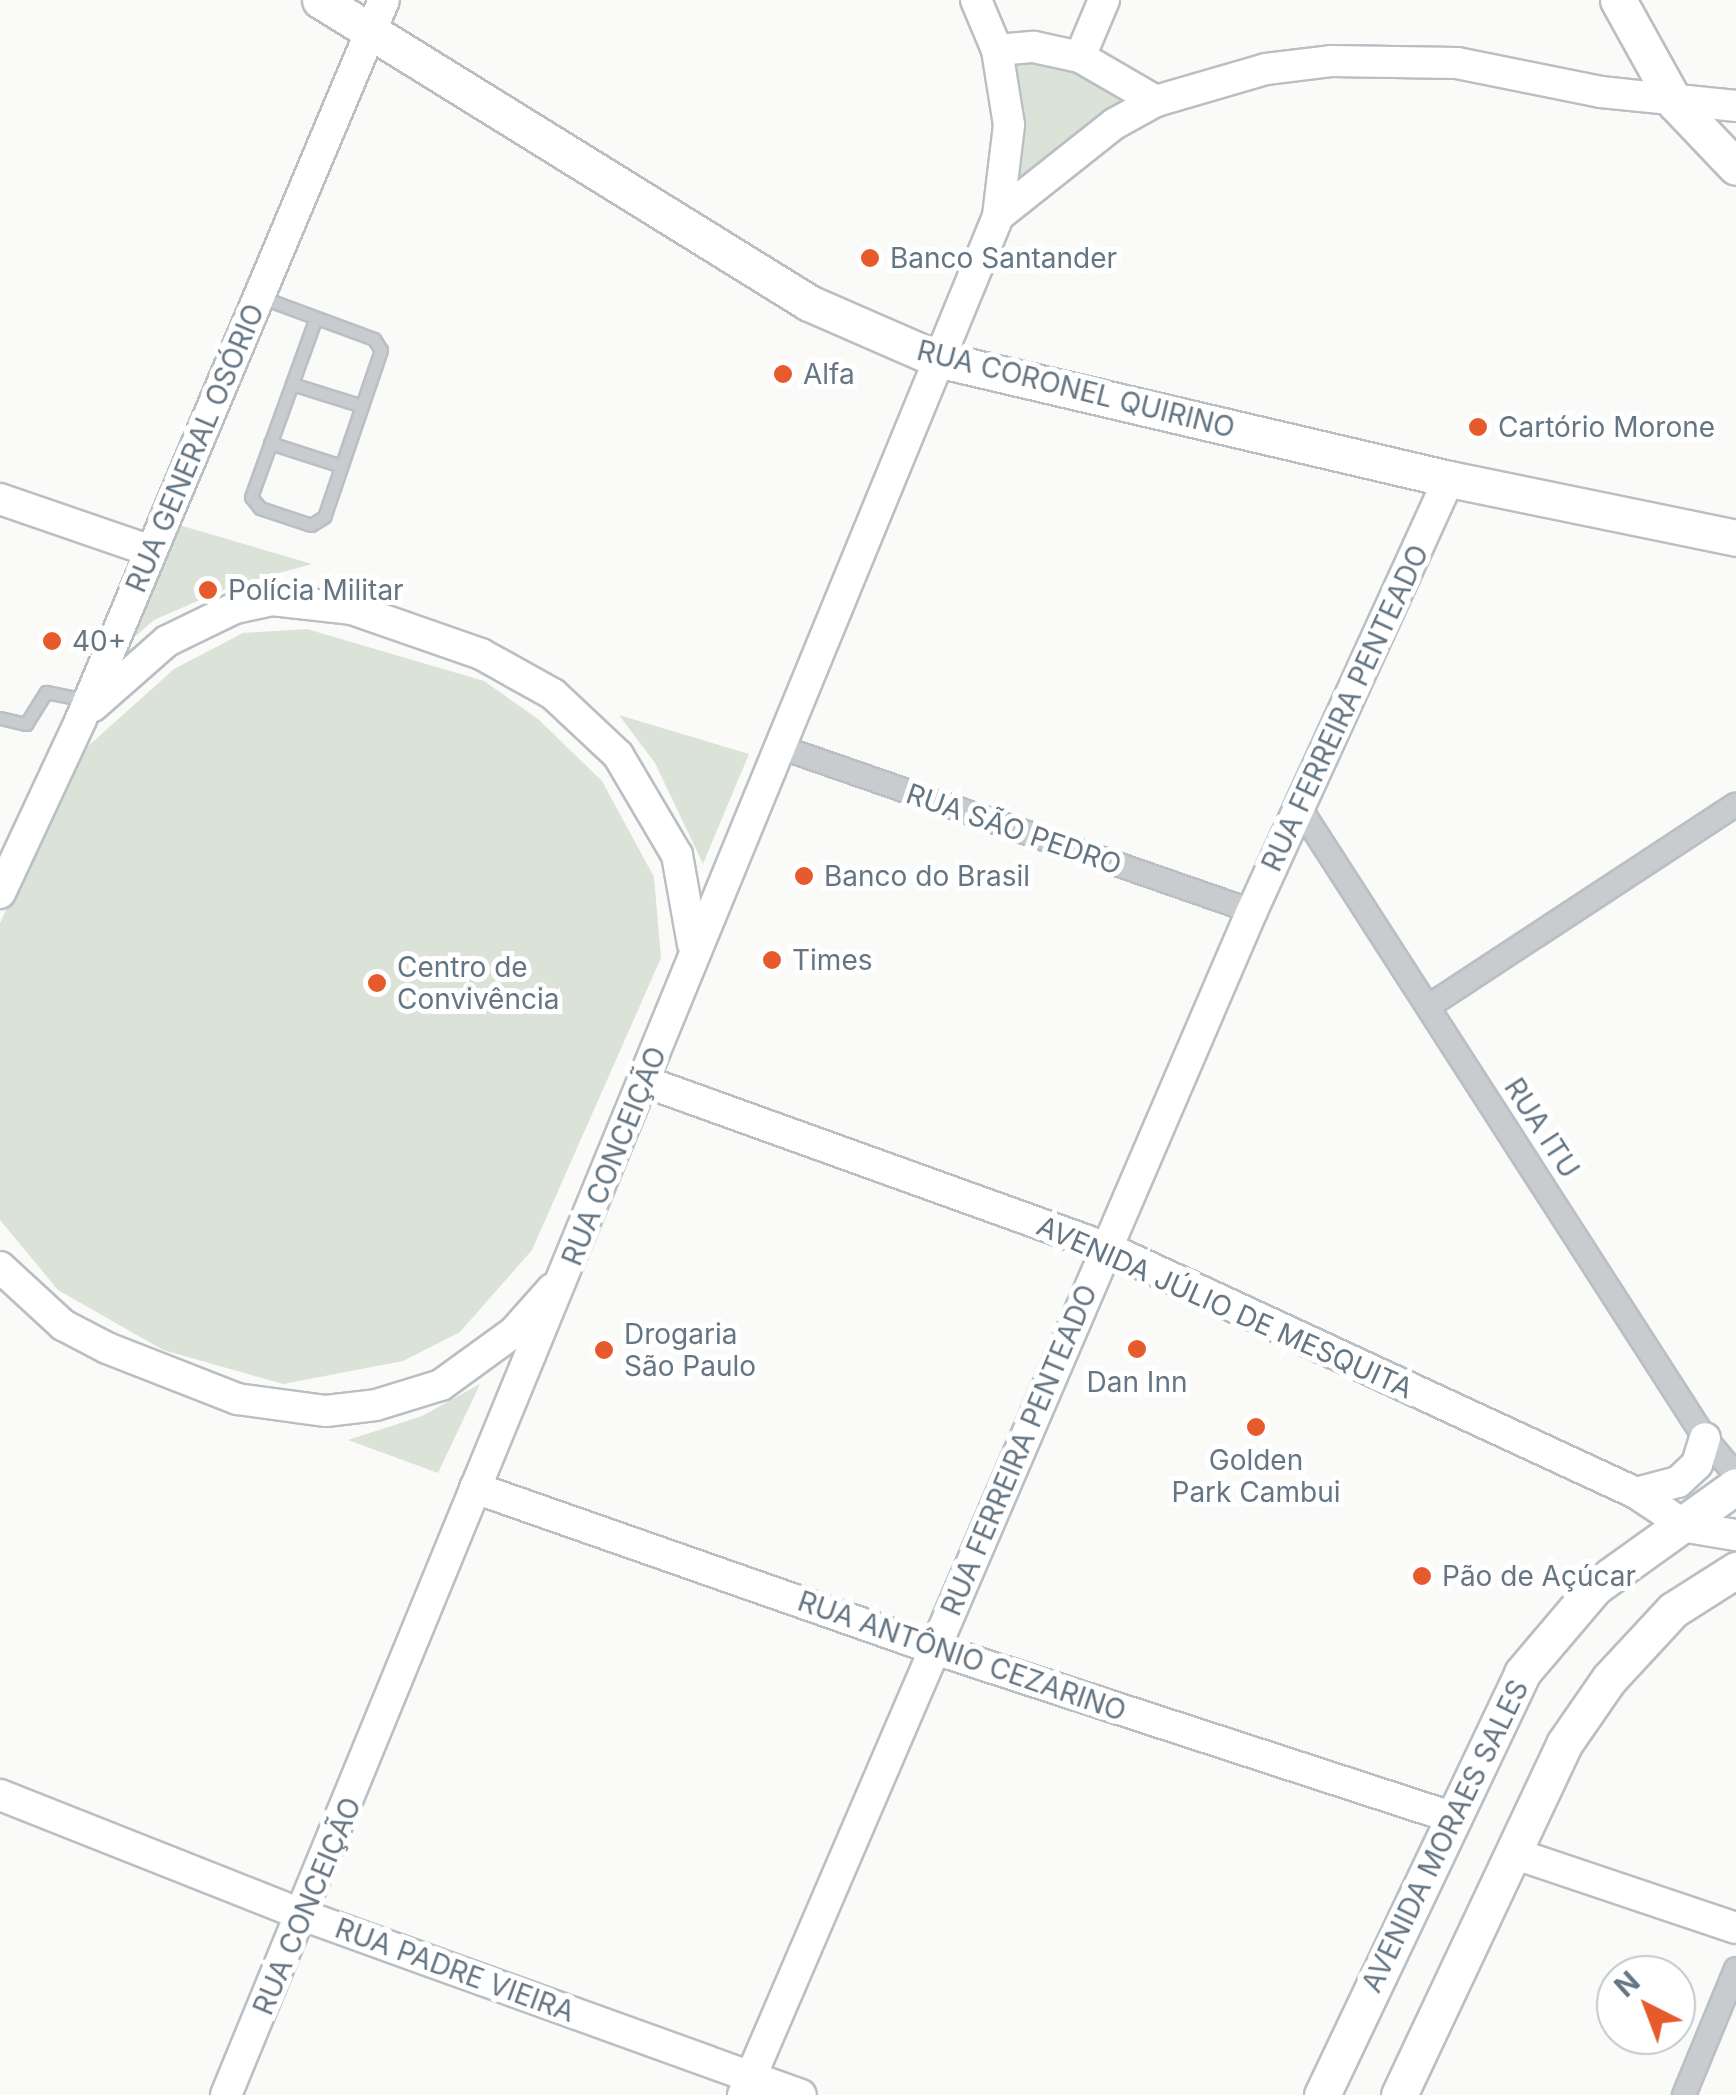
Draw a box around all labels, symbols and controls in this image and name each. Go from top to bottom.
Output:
place label: Banco Santander [890,241,1117,275]
marker: Banco Santander [859,247,881,269]
street label: RUA GENERAL OSÓRIO [119,299,271,597]
street label: RUA CORONEL QUIRINO [914,333,1238,445]
place label: Alfa [803,357,855,391]
marker: Alfa [772,363,794,385]
place label: Cartório Morone [1498,410,1715,444]
marker: Cartório Morone [1467,416,1489,438]
street label: RUA FERREIRA PENTEADO [1255,540,1435,876]
place label: Polícia Militar [228,573,404,607]
marker: Polícia Militar [197,579,219,601]
place label: 40+ [72,624,126,658]
marker: 40+ [41,630,63,652]
street label: RUA SÃO PEDRO [902,776,1126,882]
place label: Banco do Brasil [824,859,1030,893]
marker: Banco do Brasil [793,865,815,887]
place label: Times [792,943,872,977]
marker: Times [761,949,783,971]
place label: Centro de Convivência [397,950,559,1016]
marker: Centro de Convivência [366,972,388,994]
street label: RUA CONCEIÇÃO [555,1042,673,1270]
street label: RUA ITU [1497,1072,1587,1184]
street label: AVENIDA JÚLIO DE MESQUITA [1032,1209,1418,1405]
street label: RUA FERREIRA PENTEADO [934,1280,1104,1620]
place label: Drogaria São Paulo [624,1317,756,1383]
marker: Dan Inn [1126,1338,1148,1360]
marker: Drogaria São Paulo [593,1339,615,1361]
place label: Dan Inn [1087,1365,1187,1399]
marker: Golden Park Cambui [1245,1416,1267,1438]
place label: Golden Park Cambui [1171,1443,1341,1509]
place label: Pão de Açúcar [1442,1559,1636,1593]
marker: Pão de Açúcar [1411,1565,1433,1587]
street label: RUA ANTÔNIO CEZARINO [794,1584,1130,1728]
street label: AVENIDA MORAES SALES [1355,1674,1535,1998]
street label: RUA CONCEIÇÃO [246,1792,368,2020]
street label: RUA PADRE VIEIRA [331,1911,579,2029]
north arrow [1596,1955,1696,2055]
text: N [1608,1964,1647,2004]

